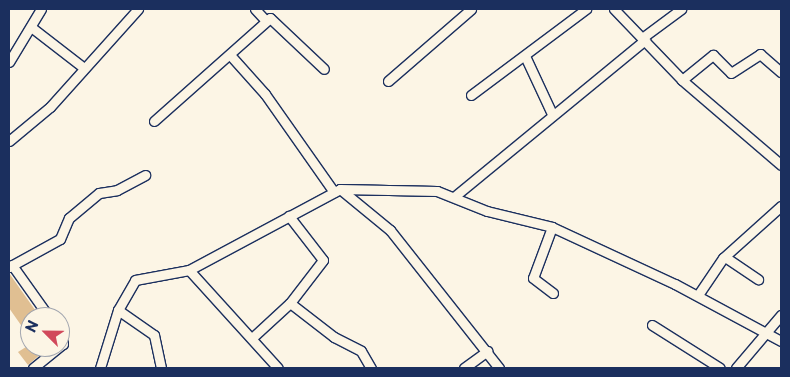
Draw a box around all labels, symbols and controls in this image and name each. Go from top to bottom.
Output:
north arrow [20,307,70,357]
text: N [20,317,43,336]

